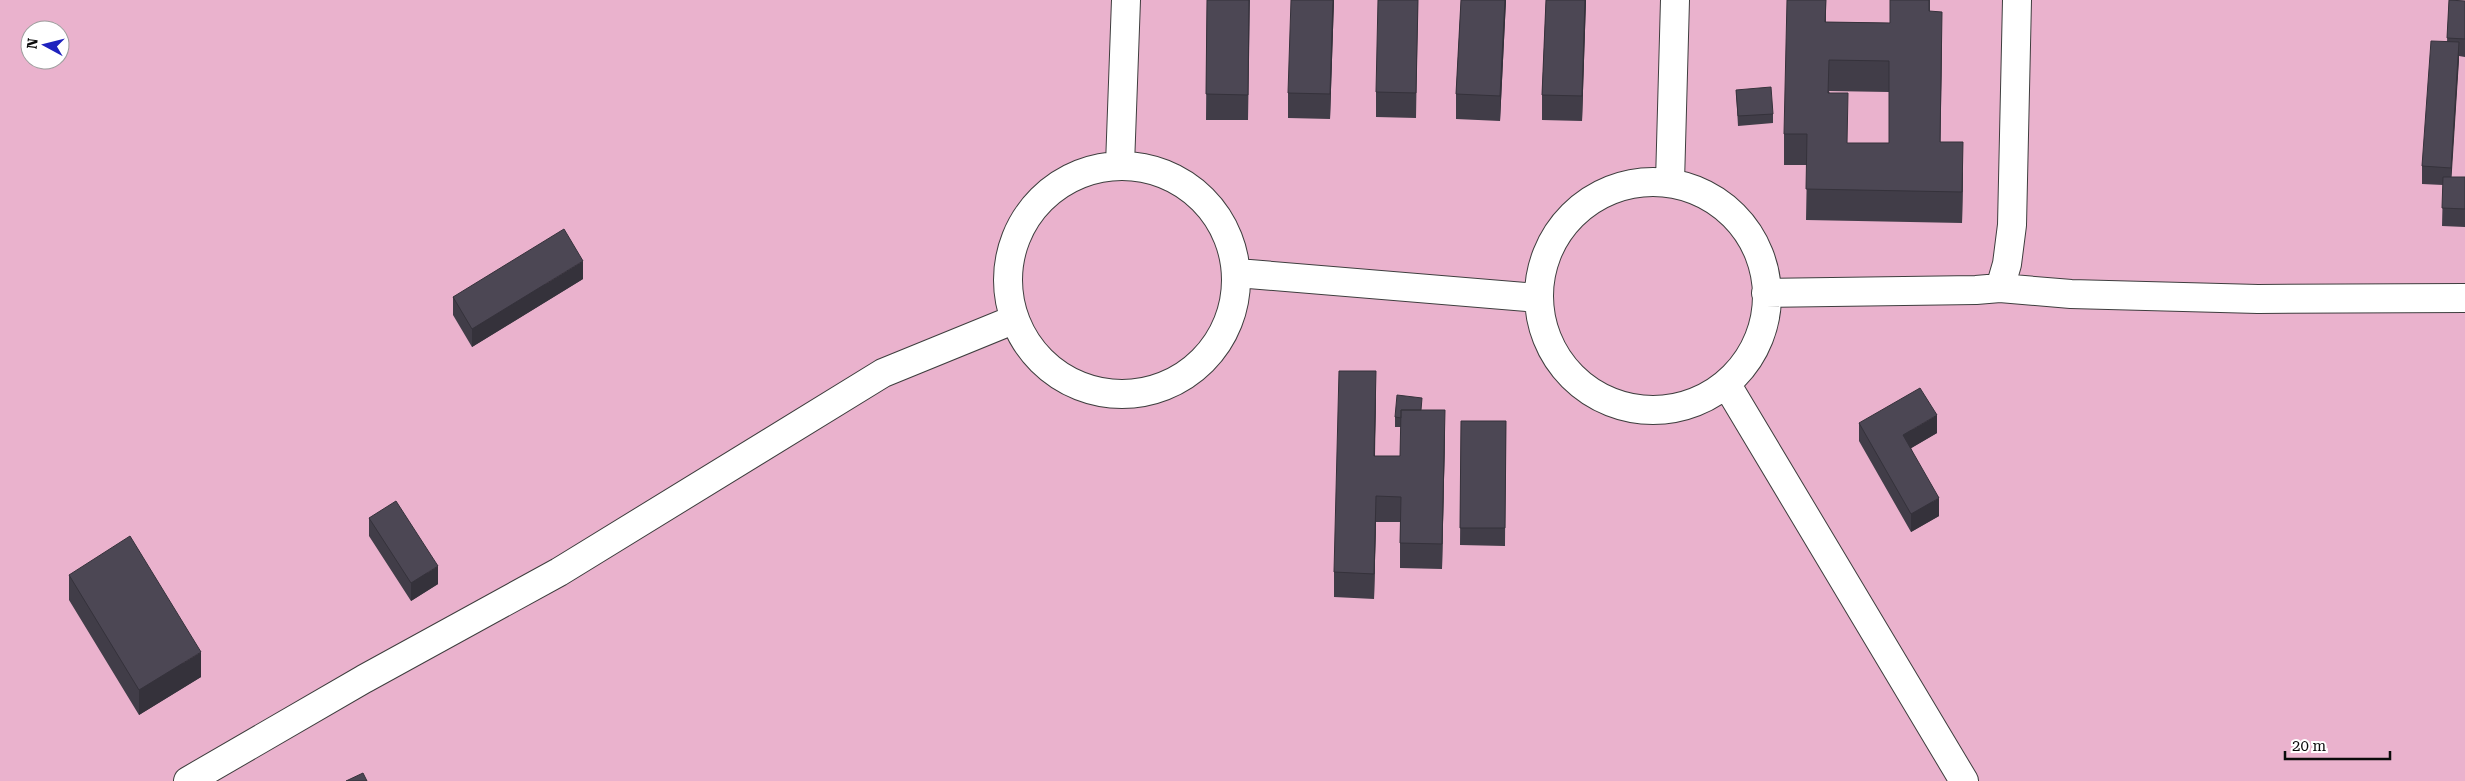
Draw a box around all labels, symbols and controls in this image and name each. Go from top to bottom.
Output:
north arrow [20,20,70,70]
text: N [23,37,41,50]
scale bar [2285,728,2390,760]
text: 20 m [2292,737,2327,755]

